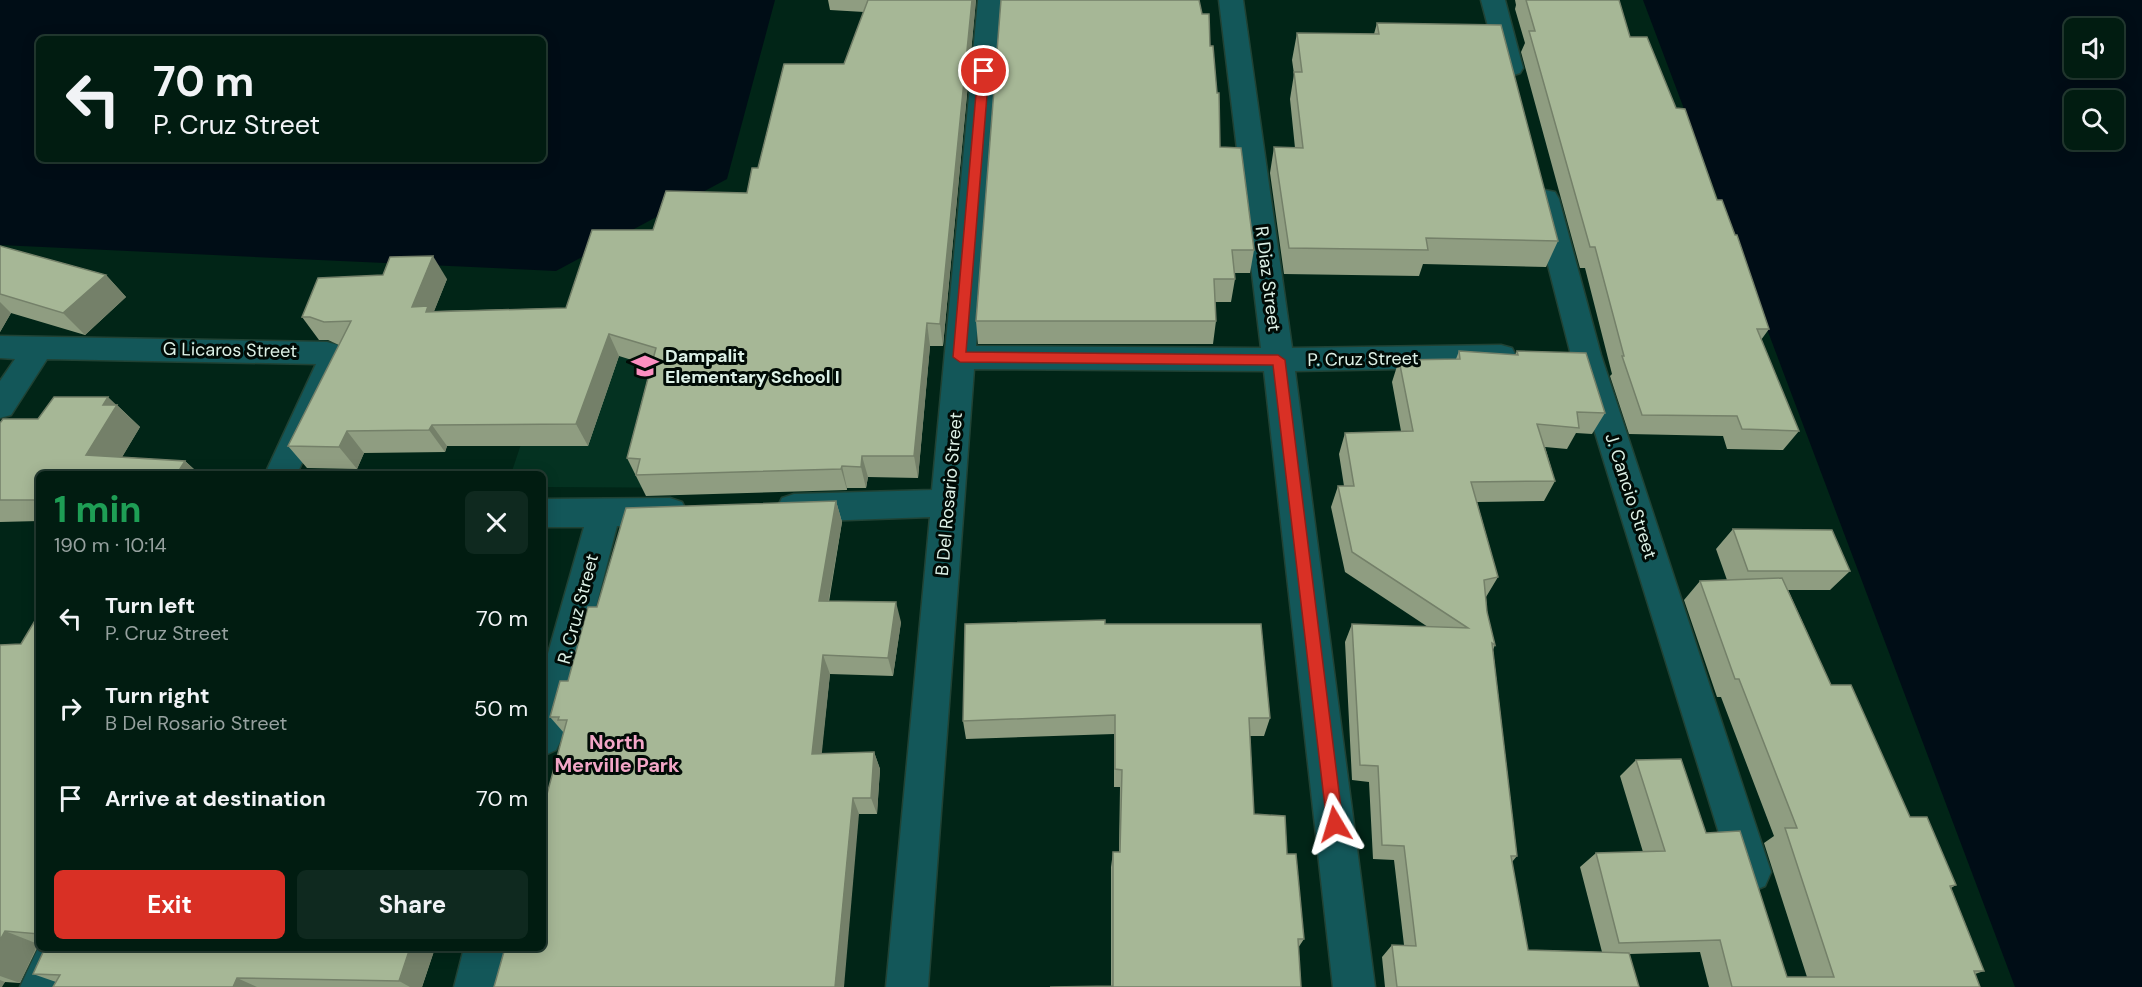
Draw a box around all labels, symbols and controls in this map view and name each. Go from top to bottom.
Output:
map controls [2064,18,2124,150]
button: sound [2064,18,2124,78]
pin [958,45,1009,96]
text: 70 m [153,54,254,109]
icon: arrive [967,54,1000,87]
icon: left [54,60,132,138]
button: search [2064,90,2124,150]
text: P. Cruz Street [153,107,320,142]
street label: R Diaz Street [1250,225,1286,333]
street label: G Licaros Street [163,337,297,363]
place label: Dampalit Elementary School I [665,344,840,389]
street label: P. Cruz Street [1307,346,1419,372]
school or university icon: Dampalit Elementary School I [630,351,660,381]
street label: B Del Rosario Street [930,411,968,577]
street label: J. Cancio Street [1599,430,1663,562]
text: 1 min [54,486,142,533]
button: close [465,491,528,554]
text: 190 m · 10:14 [54,532,167,558]
street label: R. Cruz Street [552,551,604,667]
text: Turn left [105,591,195,620]
icon: left [54,602,87,635]
text: 70 m [476,604,528,633]
text: P. Cruz Street [105,620,229,646]
text: Turn right [105,681,210,710]
icon: right [54,692,87,725]
text: 50 m [474,694,528,723]
text: B Del Rosario Street [105,710,287,736]
district label: North Merville Park [554,729,680,778]
icon: arrive [54,782,87,815]
text: Arrive at destination [105,784,326,813]
text: 70 m [476,784,528,813]
position arrow [1303,792,1367,856]
button: Exit [54,870,285,939]
button: Share [297,870,528,939]

